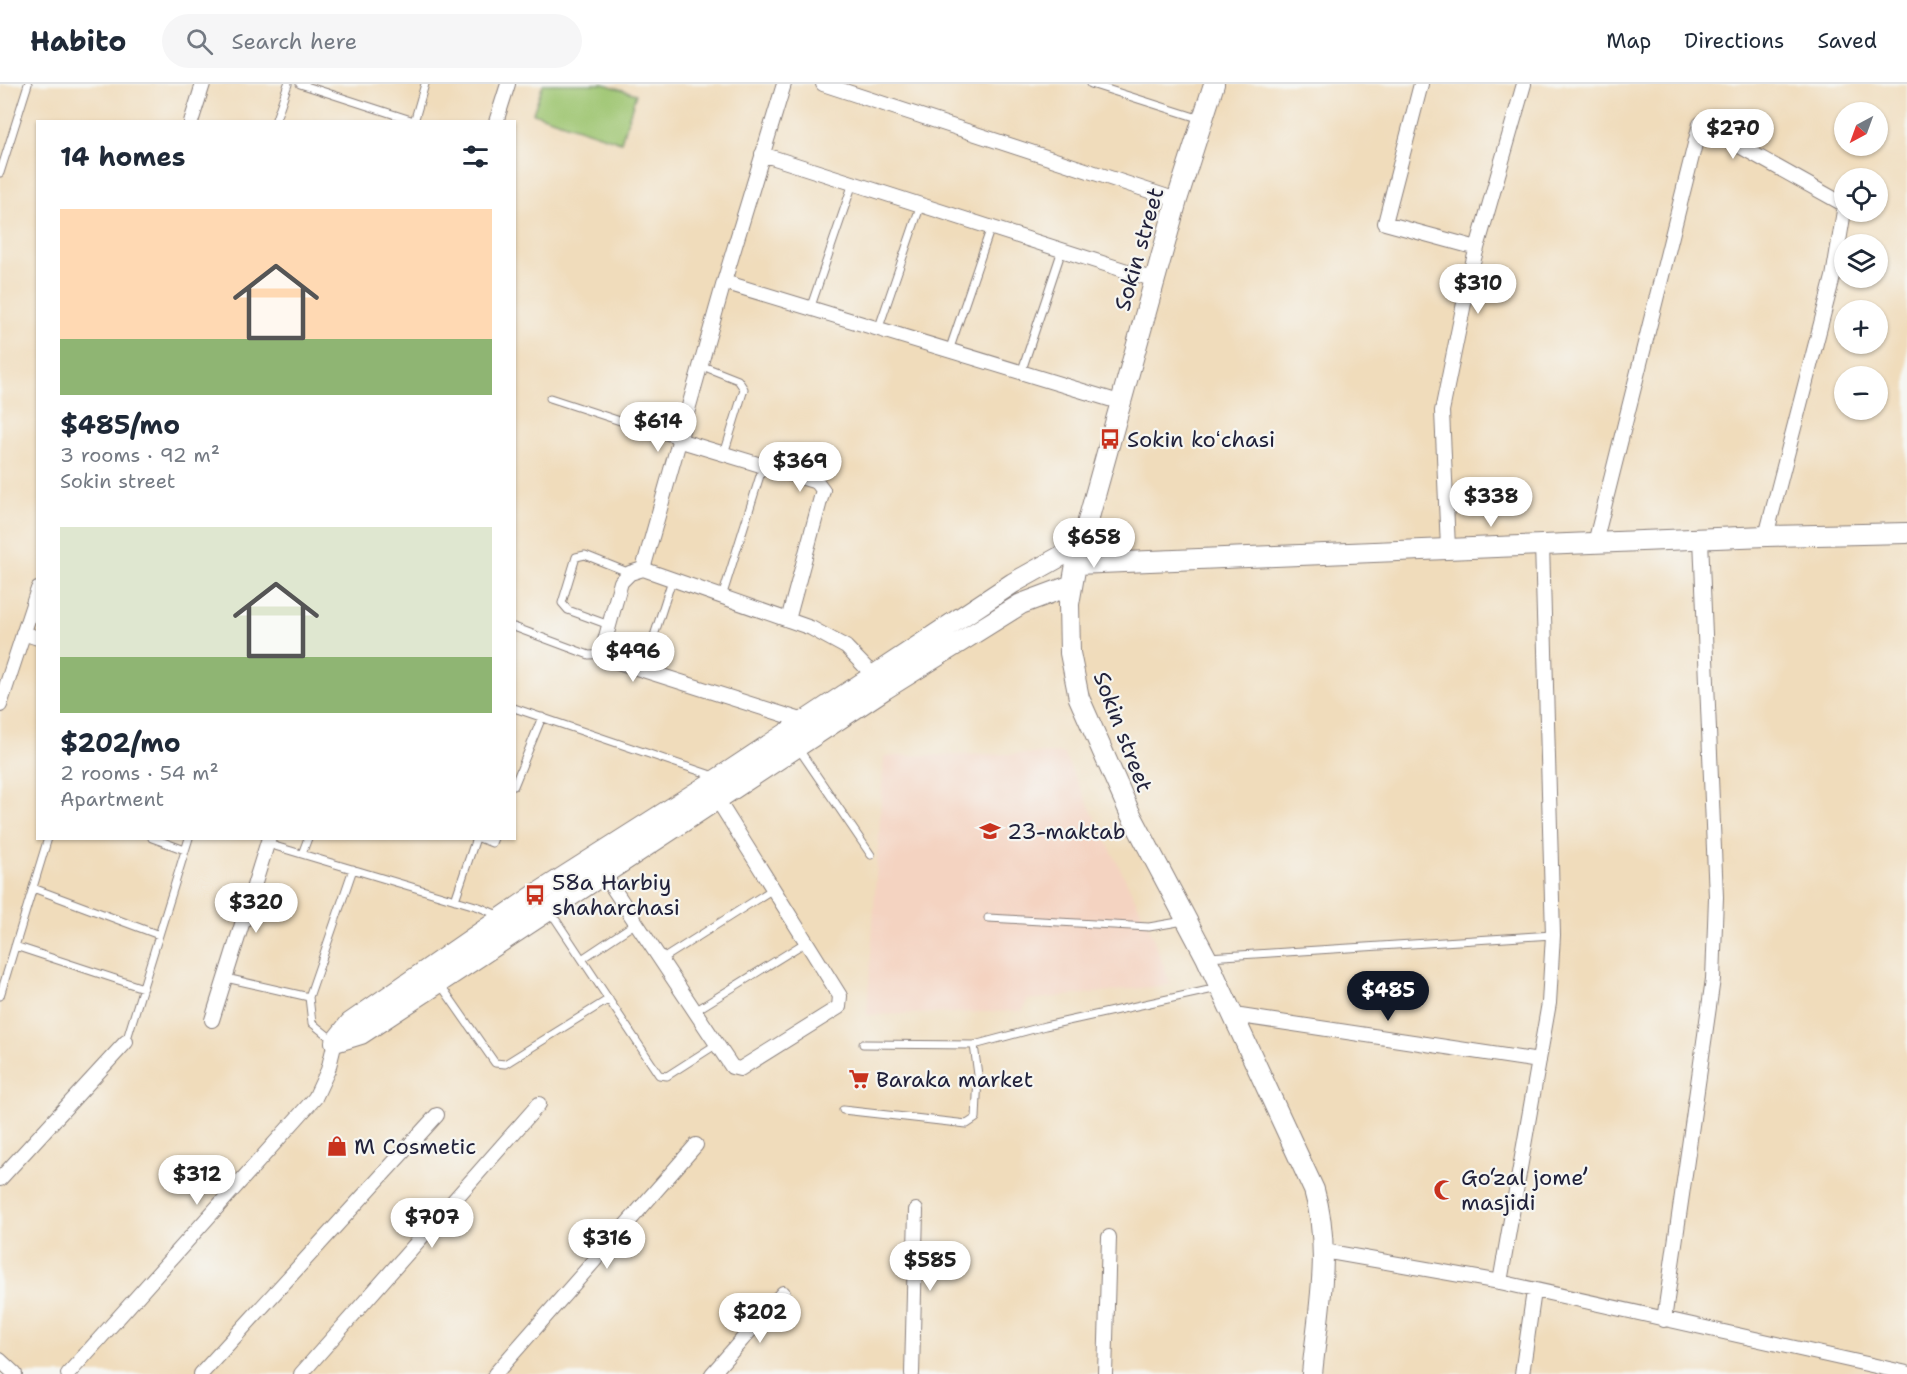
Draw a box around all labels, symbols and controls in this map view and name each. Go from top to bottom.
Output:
search box [162,14,582,68]
text: Habito [30,22,126,60]
icon: search [183,25,216,58]
text: Search here [231,27,357,56]
text: Map [1606,27,1651,55]
text: Directions [1684,27,1784,55]
text: Saved [1817,27,1877,55]
north arrow [1834,102,1888,156]
map controls [1834,102,1888,420]
pin: $270 [1697,109,1769,160]
text: $270 [1706,115,1760,141]
text: 14 homes [60,139,186,174]
icon: filters [459,140,492,173]
button: locate [1834,168,1888,222]
street label: Sokin street [1108,184,1170,314]
button: layers [1834,234,1888,288]
icon: home [222,248,330,356]
pin: $310 [1442,264,1514,315]
text: $310 [1453,270,1503,296]
button: + [1834,300,1888,354]
button: − [1834,366,1888,420]
pin: $614 [622,402,694,453]
text: $485/mo [60,407,180,442]
text: $614 [634,408,682,434]
place label: Sokin koʻchasi [1127,425,1275,454]
bus stop icon: Sokin koʻchasi [1098,427,1122,451]
text: 3 rooms · 92 m² [60,442,220,468]
pin: $369 [764,442,836,493]
text: $369 [773,448,827,474]
text: Sokin street [60,468,176,494]
pin: $338 [1455,477,1527,528]
text: $338 [1463,483,1519,509]
pin: $658 [1058,518,1130,569]
text: $658 [1067,524,1121,550]
icon: home [222,566,330,674]
pin: $496 [597,632,669,683]
text: $496 [606,638,660,664]
street label: Sokin street [1087,667,1159,797]
text: $202/mo [60,725,181,760]
text: 2 rooms · 54 m² [60,760,219,786]
text: Apartment [60,786,164,812]
place label: 23-maktab [1007,817,1126,846]
school or university icon: 23-maktab [978,819,1002,843]
place label: 58a Harbiy shaharchasi [552,868,680,922]
pin: $320 [220,883,292,934]
bus stop icon: 58a Harbiy shaharchasi [523,883,547,907]
text: $320 [229,889,283,915]
pin: $485 [1352,971,1424,1022]
text: $485 [1361,977,1415,1003]
place label: Baraka market [876,1065,1033,1094]
supermarket icon: Baraka market [847,1067,871,1091]
place label: M Cosmetic [354,1132,476,1161]
shop icon: M Cosmetic [325,1134,349,1158]
pin: $312 [161,1155,233,1206]
text: $312 [172,1161,222,1187]
place label: Go‘zal jome’ masjidi [1461,1163,1588,1217]
mosque icon: Go‘zal jome’ masjidi [1432,1178,1456,1202]
pin: $707 [396,1198,468,1249]
text: $707 [405,1204,459,1230]
pin: $316 [571,1219,643,1270]
text: $316 [582,1225,632,1251]
pin: $585 [894,1241,966,1292]
text: $585 [904,1247,956,1273]
pin: $202 [724,1293,796,1344]
text: $202 [733,1299,787,1325]

